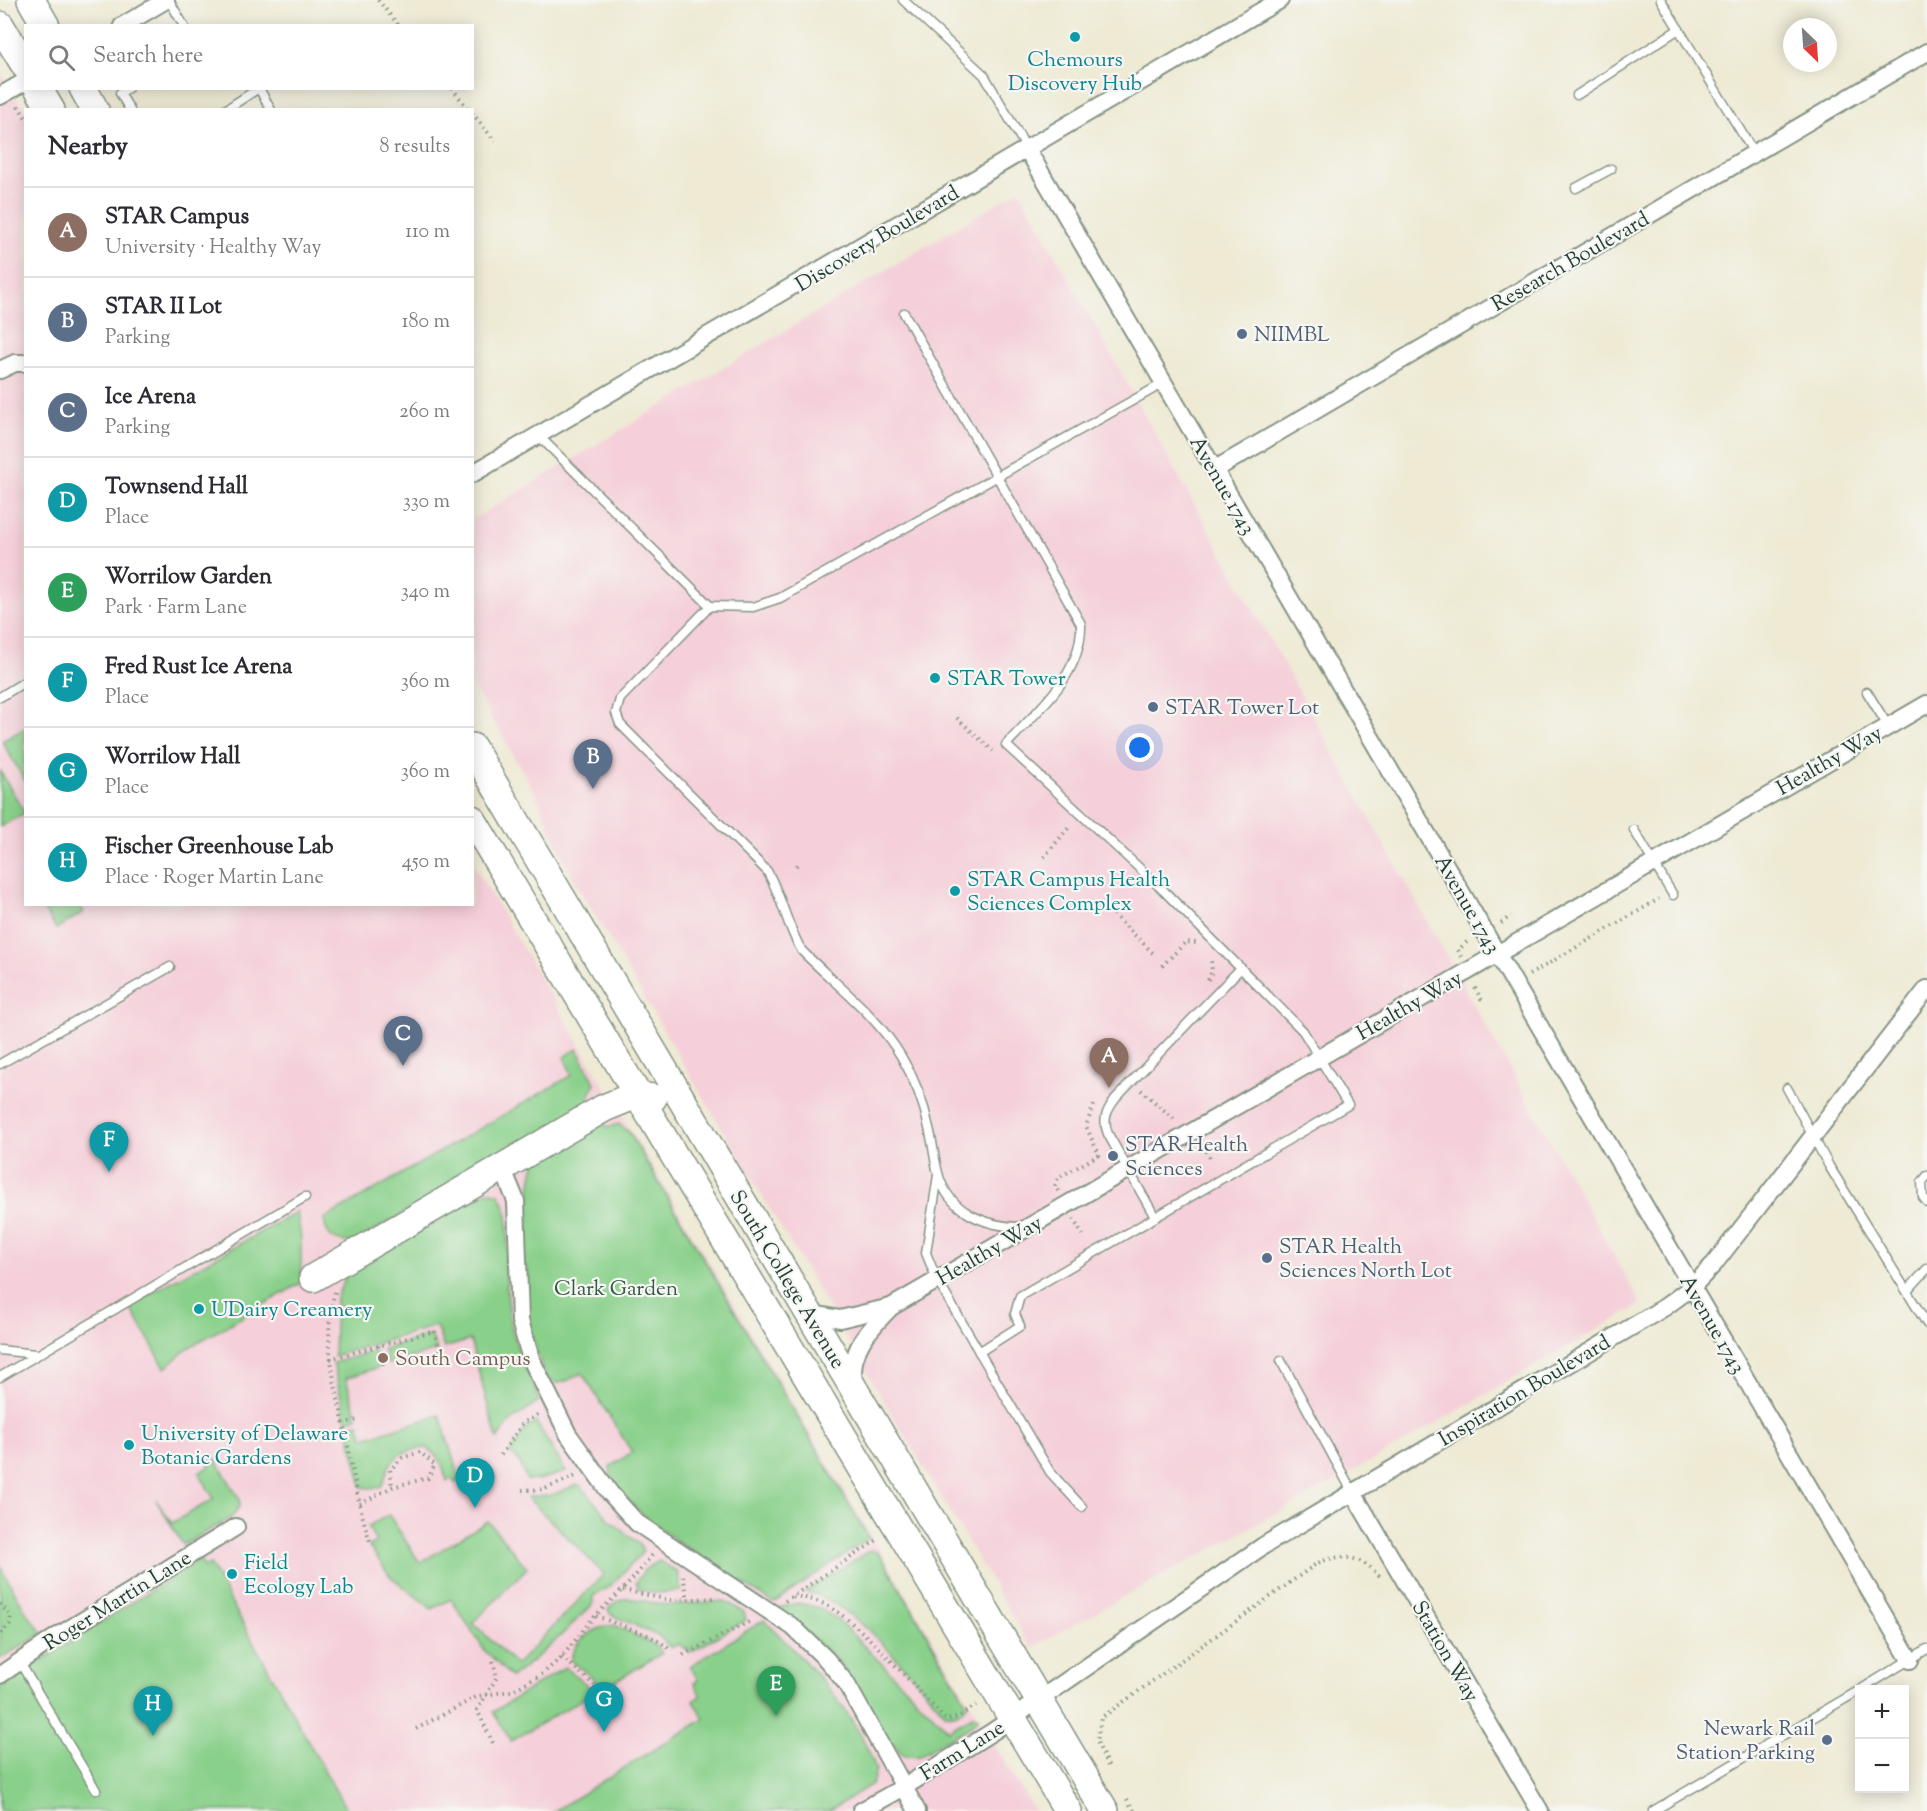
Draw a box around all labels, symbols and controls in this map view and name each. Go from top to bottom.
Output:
north arrow [1783,18,1837,72]
search box [24,24,474,90]
marker: Chemours Discovery Hub [1068,30,1082,44]
icon: search [45,41,78,74]
text: Search here [93,41,203,73]
place label: Chemours Discovery Hub [1008,46,1142,100]
text: Nearby [48,129,128,166]
text: 8 results [379,133,450,162]
street label: Discovery Boulevard [790,179,966,301]
text: STAR Campus [105,202,249,234]
street label: Research Boulevard [1487,205,1656,320]
text: A [59,218,76,247]
text: 110 m [405,218,450,247]
text: University · Healthy Way [105,234,321,263]
text: STAR II Lot [105,292,222,324]
text: B [61,308,74,337]
text: 180 m [402,308,450,337]
place label: NIIMBL [1254,321,1330,351]
text: Parking [105,324,170,353]
marker: NIIMBL [1235,327,1249,341]
text: Ice Arena [105,382,196,414]
text: C [59,398,76,427]
text: 260 m [399,398,450,427]
text: Parking [105,414,170,443]
street label: Avenue 1743 [1181,431,1262,541]
text: Townsend Hall [105,472,248,504]
text: D [60,488,75,517]
text: 330 m [403,488,450,517]
text: Place [105,504,149,533]
text: Worrilow Garden [105,562,272,594]
text: E [61,578,74,607]
text: 340 m [401,578,450,607]
text: Park · Farm Lane [105,594,247,623]
text: Fred Rust Ice Arena [105,652,292,684]
place label: STAR Tower [947,665,1066,695]
text: F [62,668,73,697]
text: 360 m [401,668,450,697]
marker: STAR Tower [928,671,942,685]
text: Place [105,684,149,713]
place label: STAR Tower Lot [1165,694,1319,724]
marker: STAR Tower Lot [1146,700,1160,714]
street label: Healthy Way [1771,719,1889,804]
your location [1125,733,1154,762]
pin: B [574,740,612,789]
text: Worrilow Hall [105,742,240,774]
text: G [59,758,76,787]
text: 360 m [401,758,450,787]
text: Place [105,774,149,803]
text: Fischer Greenhouse Lab [105,832,333,864]
text: H [60,848,75,877]
text: 450 m [402,848,450,877]
street label: Avenue 1743 [1426,850,1507,960]
text: Place · Roger Martin Lane [105,864,324,893]
place label: STAR Campus Health Sciences Complex [967,866,1170,920]
marker: STAR Campus Health Sciences Complex [948,884,962,898]
street label: Healthy Way [1351,964,1469,1049]
pin: C [384,1016,422,1066]
pin: A [1090,1038,1128,1088]
pin: F [90,1122,128,1172]
place label: STAR Health Sciences [1125,1131,1248,1185]
marker: STAR Health Sciences [1106,1149,1120,1163]
street label: South College Avenue [721,1185,852,1375]
street label: Healthy Way [931,1209,1049,1294]
place label: STAR Health Sciences North Lot [1279,1233,1452,1287]
marker: STAR Health Sciences North Lot [1260,1251,1274,1265]
street label: Avenue 1743 [1671,1270,1752,1380]
park label: Clark Garden [554,1275,678,1305]
place label: UDairy Creamery [211,1296,373,1326]
marker: UDairy Creamery [192,1302,206,1316]
street label: Inspiration Boulevard [1433,1328,1617,1455]
place label: South Campus [395,1345,531,1375]
marker: South Campus [376,1351,390,1365]
place label: University of Delaware Botanic Gardens [141,1420,348,1474]
marker: University of Delaware Botanic Gardens [122,1438,136,1452]
pin: D [456,1458,494,1508]
street label: Roger Martin Lane [38,1544,198,1659]
place label: Field Ecology Lab [244,1549,354,1603]
marker: Field Ecology Lab [225,1567,239,1581]
street label: Station Way [1403,1596,1486,1709]
pin: E [756,1666,796,1716]
pin: G [584,1682,624,1732]
map controls [1855,1685,1909,1793]
button: + [1855,1685,1909,1739]
pin: H [134,1686,172,1736]
street label: Farm Lane [915,1714,1011,1790]
place label: Newark Rail Station Parking [1676,1715,1815,1769]
marker: Newark Rail Station Parking [1820,1733,1834,1747]
button: − [1855,1739,1909,1793]

